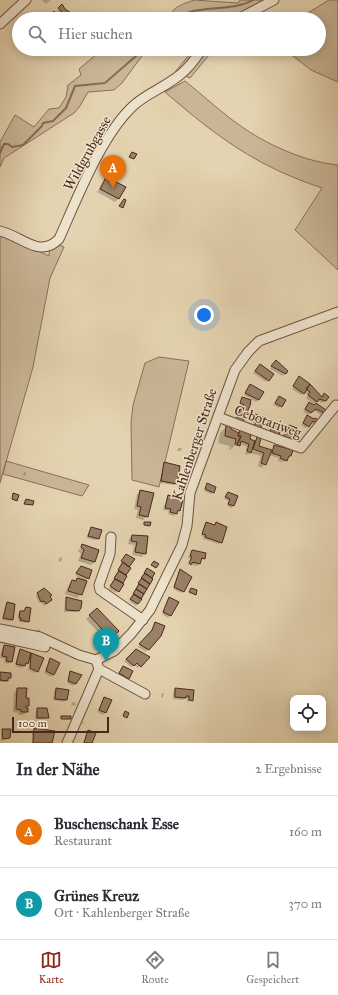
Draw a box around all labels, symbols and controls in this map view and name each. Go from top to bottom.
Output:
search box [12,12,326,56]
icon: search [26,23,48,45]
text: Hier suchen [58,25,133,43]
street label: Wildgrubgasse [60,113,115,193]
pin: A [100,155,126,188]
your location [194,305,214,325]
street label: Kahlenberger Straße [168,386,221,502]
street label: Cebotariweg [232,401,304,442]
pin: B [93,628,119,661]
map controls [290,695,326,731]
button: locate [290,695,326,731]
scale bar [12,715,109,734]
text: 100 m [18,717,47,730]
text: In der Nähe [16,759,100,780]
text: 2 Ergebnisse [255,761,322,777]
text: Buschenschank Esse [54,815,179,833]
text: A [25,824,33,840]
text: 160 m [289,824,322,840]
text: Restaurant [54,833,112,849]
text: Grünes Kreuz [54,887,139,905]
text: B [25,896,33,912]
text: 370 m [289,896,322,912]
text: Ort · Kahlenberger Straße [54,905,190,921]
tab: Karte [39,949,64,986]
tab: Route [141,949,169,986]
tab: Gespeichert [246,949,299,986]

